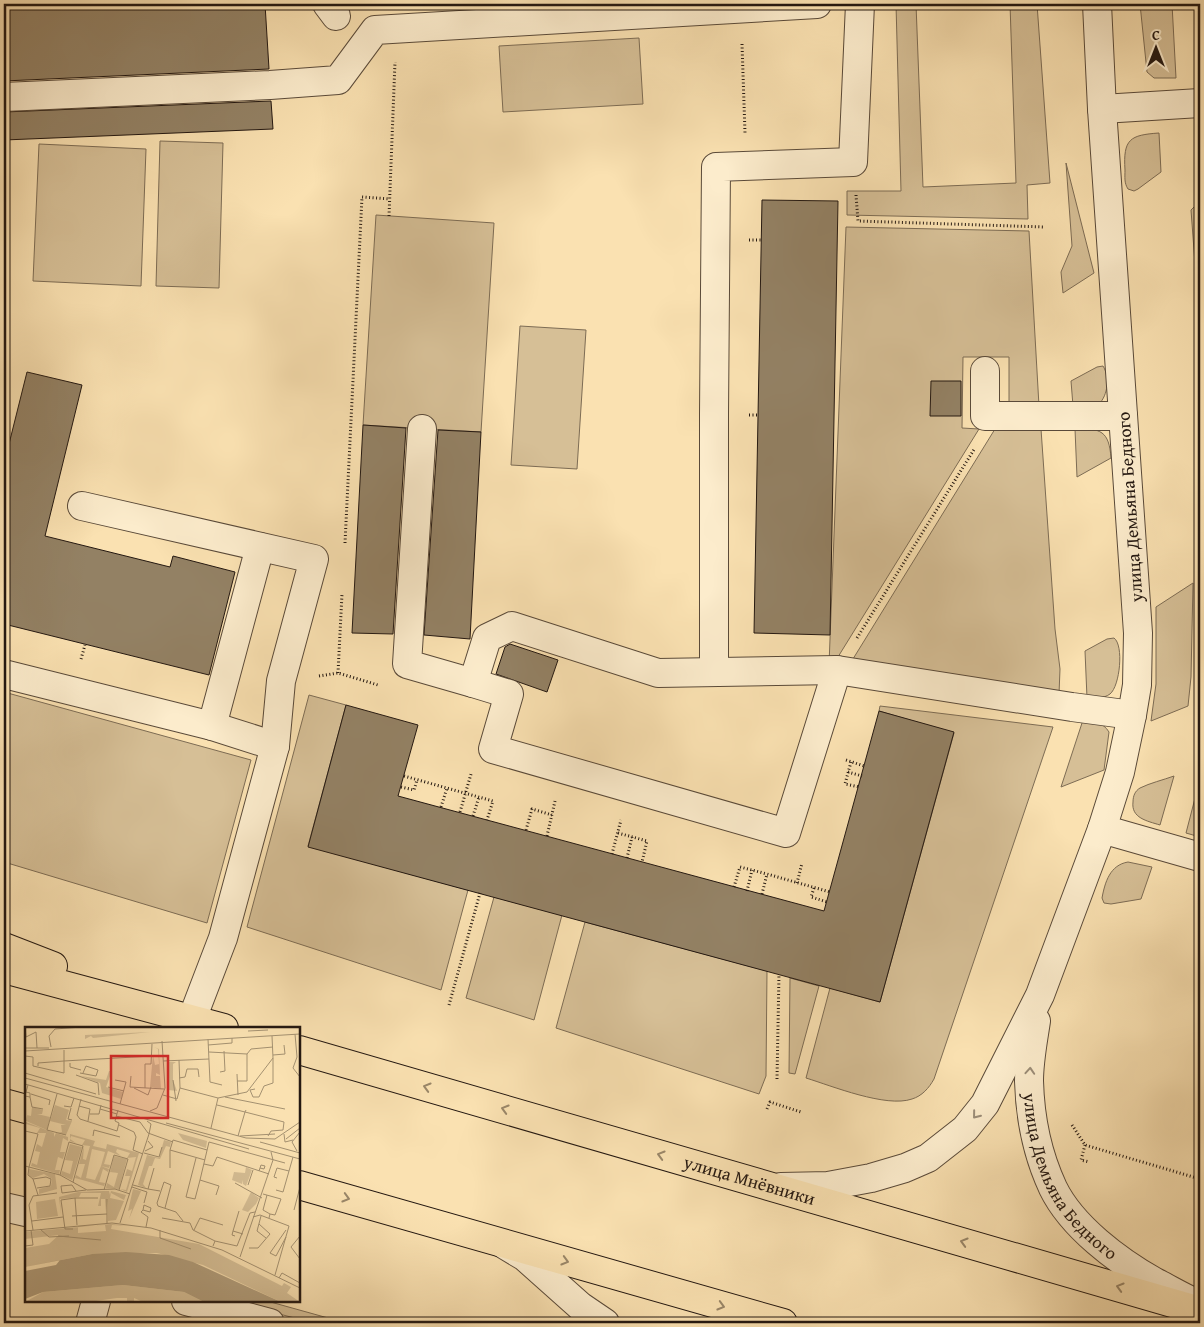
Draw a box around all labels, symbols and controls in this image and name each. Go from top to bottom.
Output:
north arrow [1132,22,1182,72]
text: С [1152,25,1160,45]
street label: улица Демьяна Бедного [1109,411,1150,604]
inset map [25,1027,300,1302]
one-way arrow [1024,1067,1035,1075]
one-way arrow [424,1082,432,1092]
street label: улица Демьяна Бедного [1017,1091,1123,1266]
one-way arrow [502,1105,510,1115]
one-way arrow [974,1109,982,1118]
street label: улица Мнёвники [680,1148,819,1212]
one-way arrow [658,1150,666,1160]
one-way arrow [341,1193,349,1203]
one-way arrow [960,1238,968,1248]
one-way arrow [561,1256,569,1266]
one-way arrow [1116,1283,1124,1293]
one-way arrow [717,1300,725,1310]

